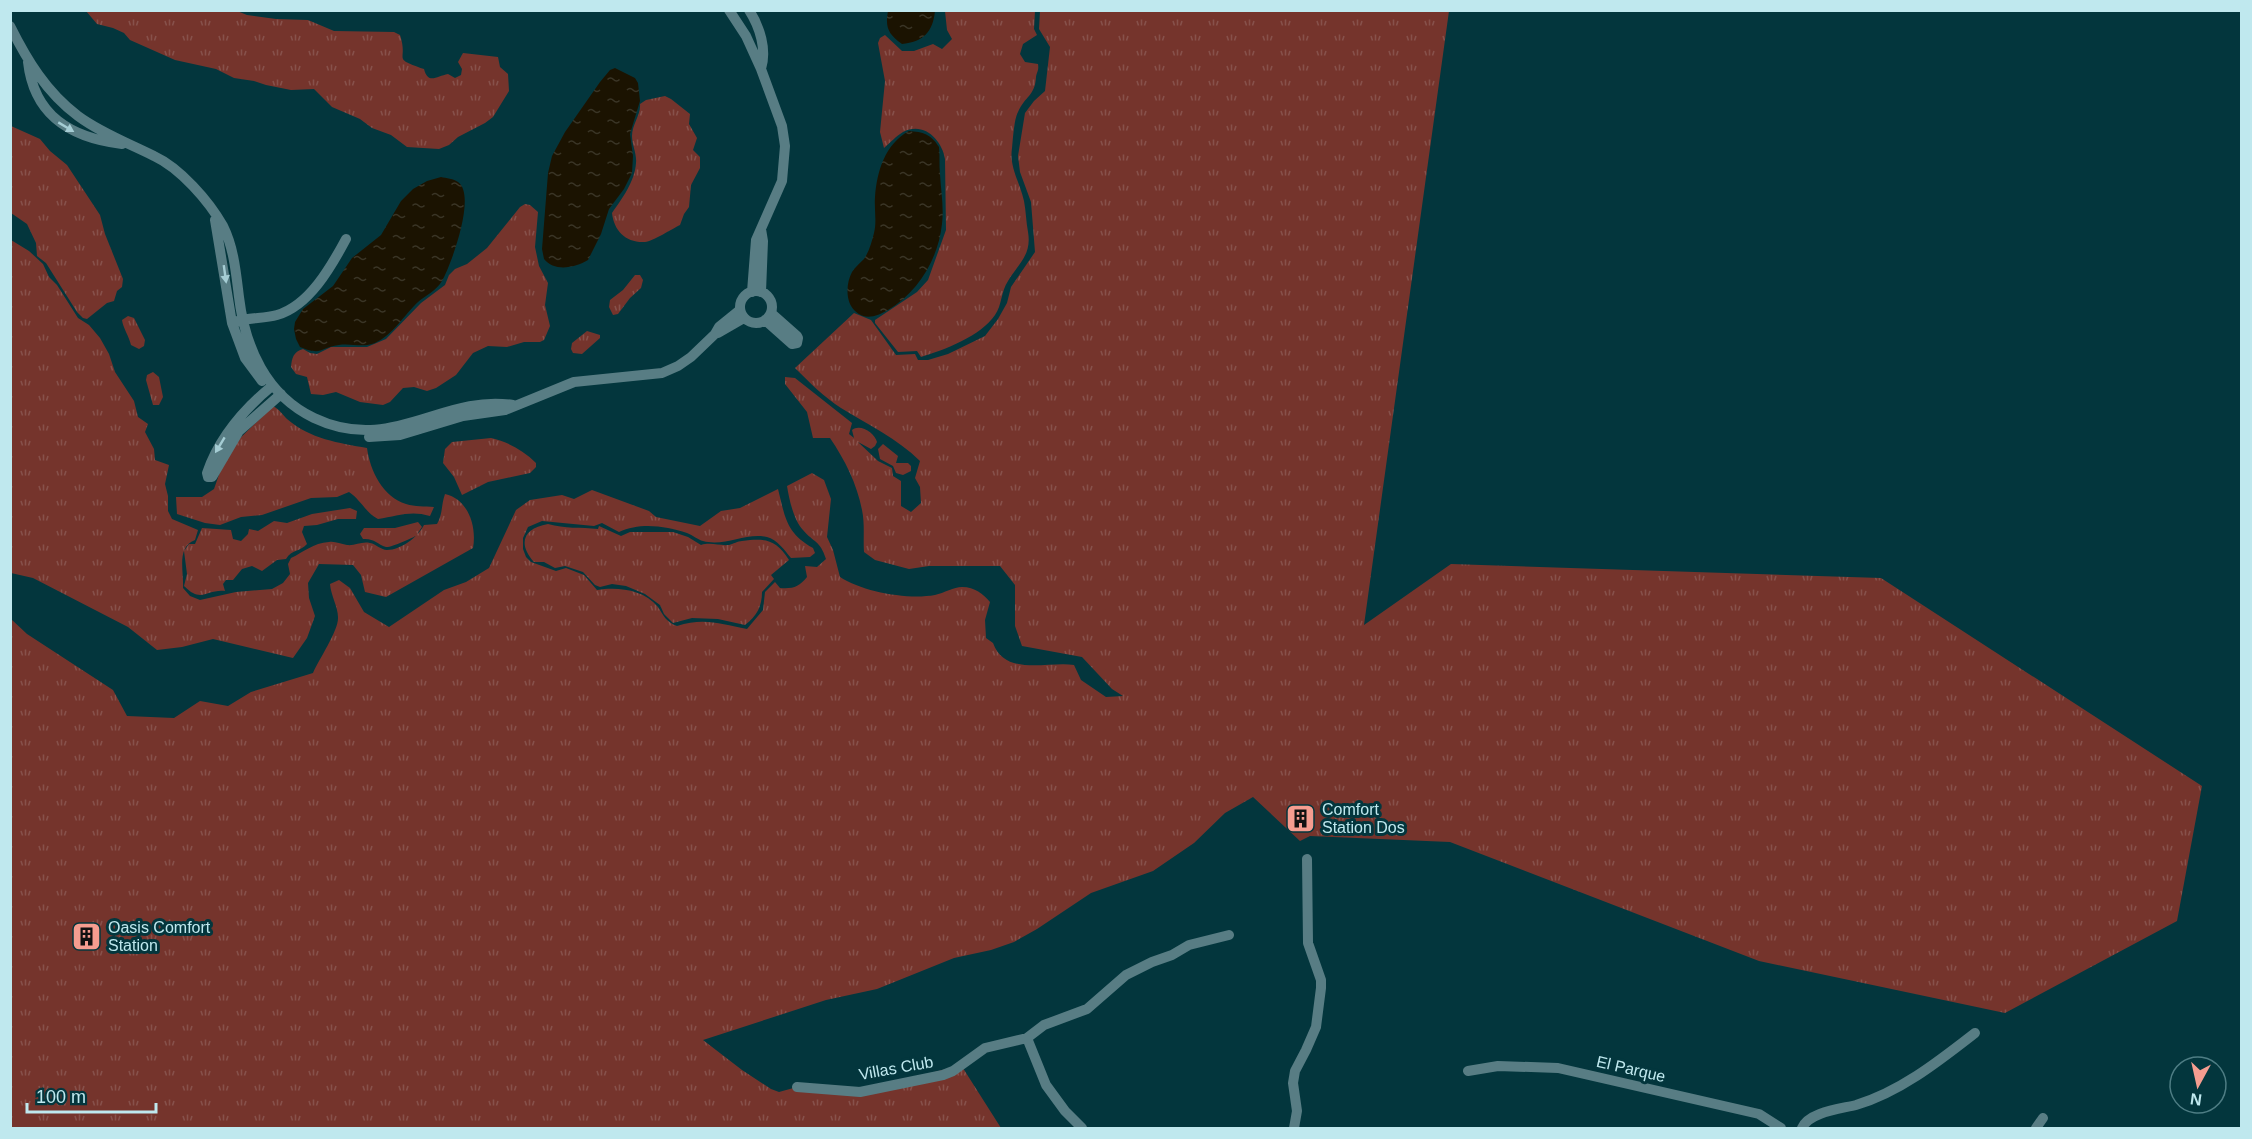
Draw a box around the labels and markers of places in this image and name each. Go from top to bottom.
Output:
place label: Comfort Station Dos [1322,801,1405,836]
building icon: Comfort Station Dos [1285,802,1317,834]
place label: Oasis Comfort Station [108,919,211,954]
building icon: Oasis Comfort Station [71,920,103,952]

